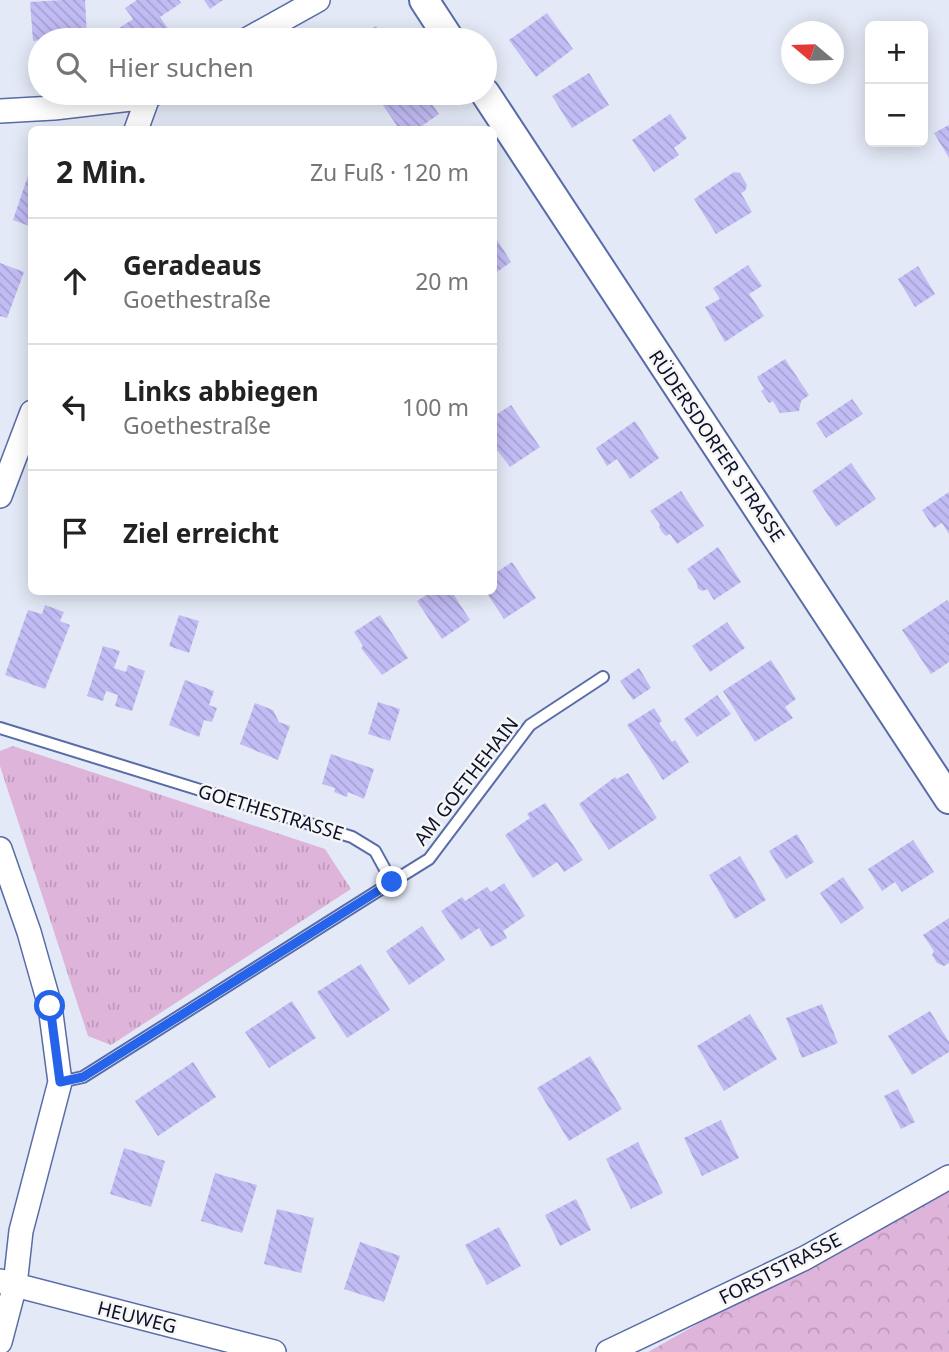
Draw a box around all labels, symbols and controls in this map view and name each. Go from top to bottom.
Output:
north arrow [781,21,844,84]
map controls [865,21,928,147]
button: + [865,21,928,84]
search box [28,28,497,105]
icon: search [52,48,90,86]
text: Hier suchen [108,49,254,85]
button: − [865,84,928,147]
text: 2 Min. [56,151,146,192]
text: Zu Fuß · 120 m [310,156,469,188]
text: Geradeaus [123,247,262,283]
icon: ahead [56,262,94,300]
text: 20 m [415,265,469,297]
text: Goethestraße [123,283,271,315]
street label: RÜDERSDORFER STRASSE [643,345,791,547]
text: Links abbiegen [123,373,319,409]
icon: left [56,388,94,426]
text: 100 m [402,391,469,423]
text: Goethestraße [123,409,271,441]
icon: arrive [56,514,94,552]
text: Ziel erreicht [123,515,279,551]
street label: AM GOETHEHAIN [408,712,524,850]
street label: GOETHESTRASSE [195,778,347,846]
route end [376,866,407,897]
route start [34,990,65,1021]
street label: FORSTSTRASSE [714,1226,846,1310]
street label: HEUWEG [95,1295,179,1339]

